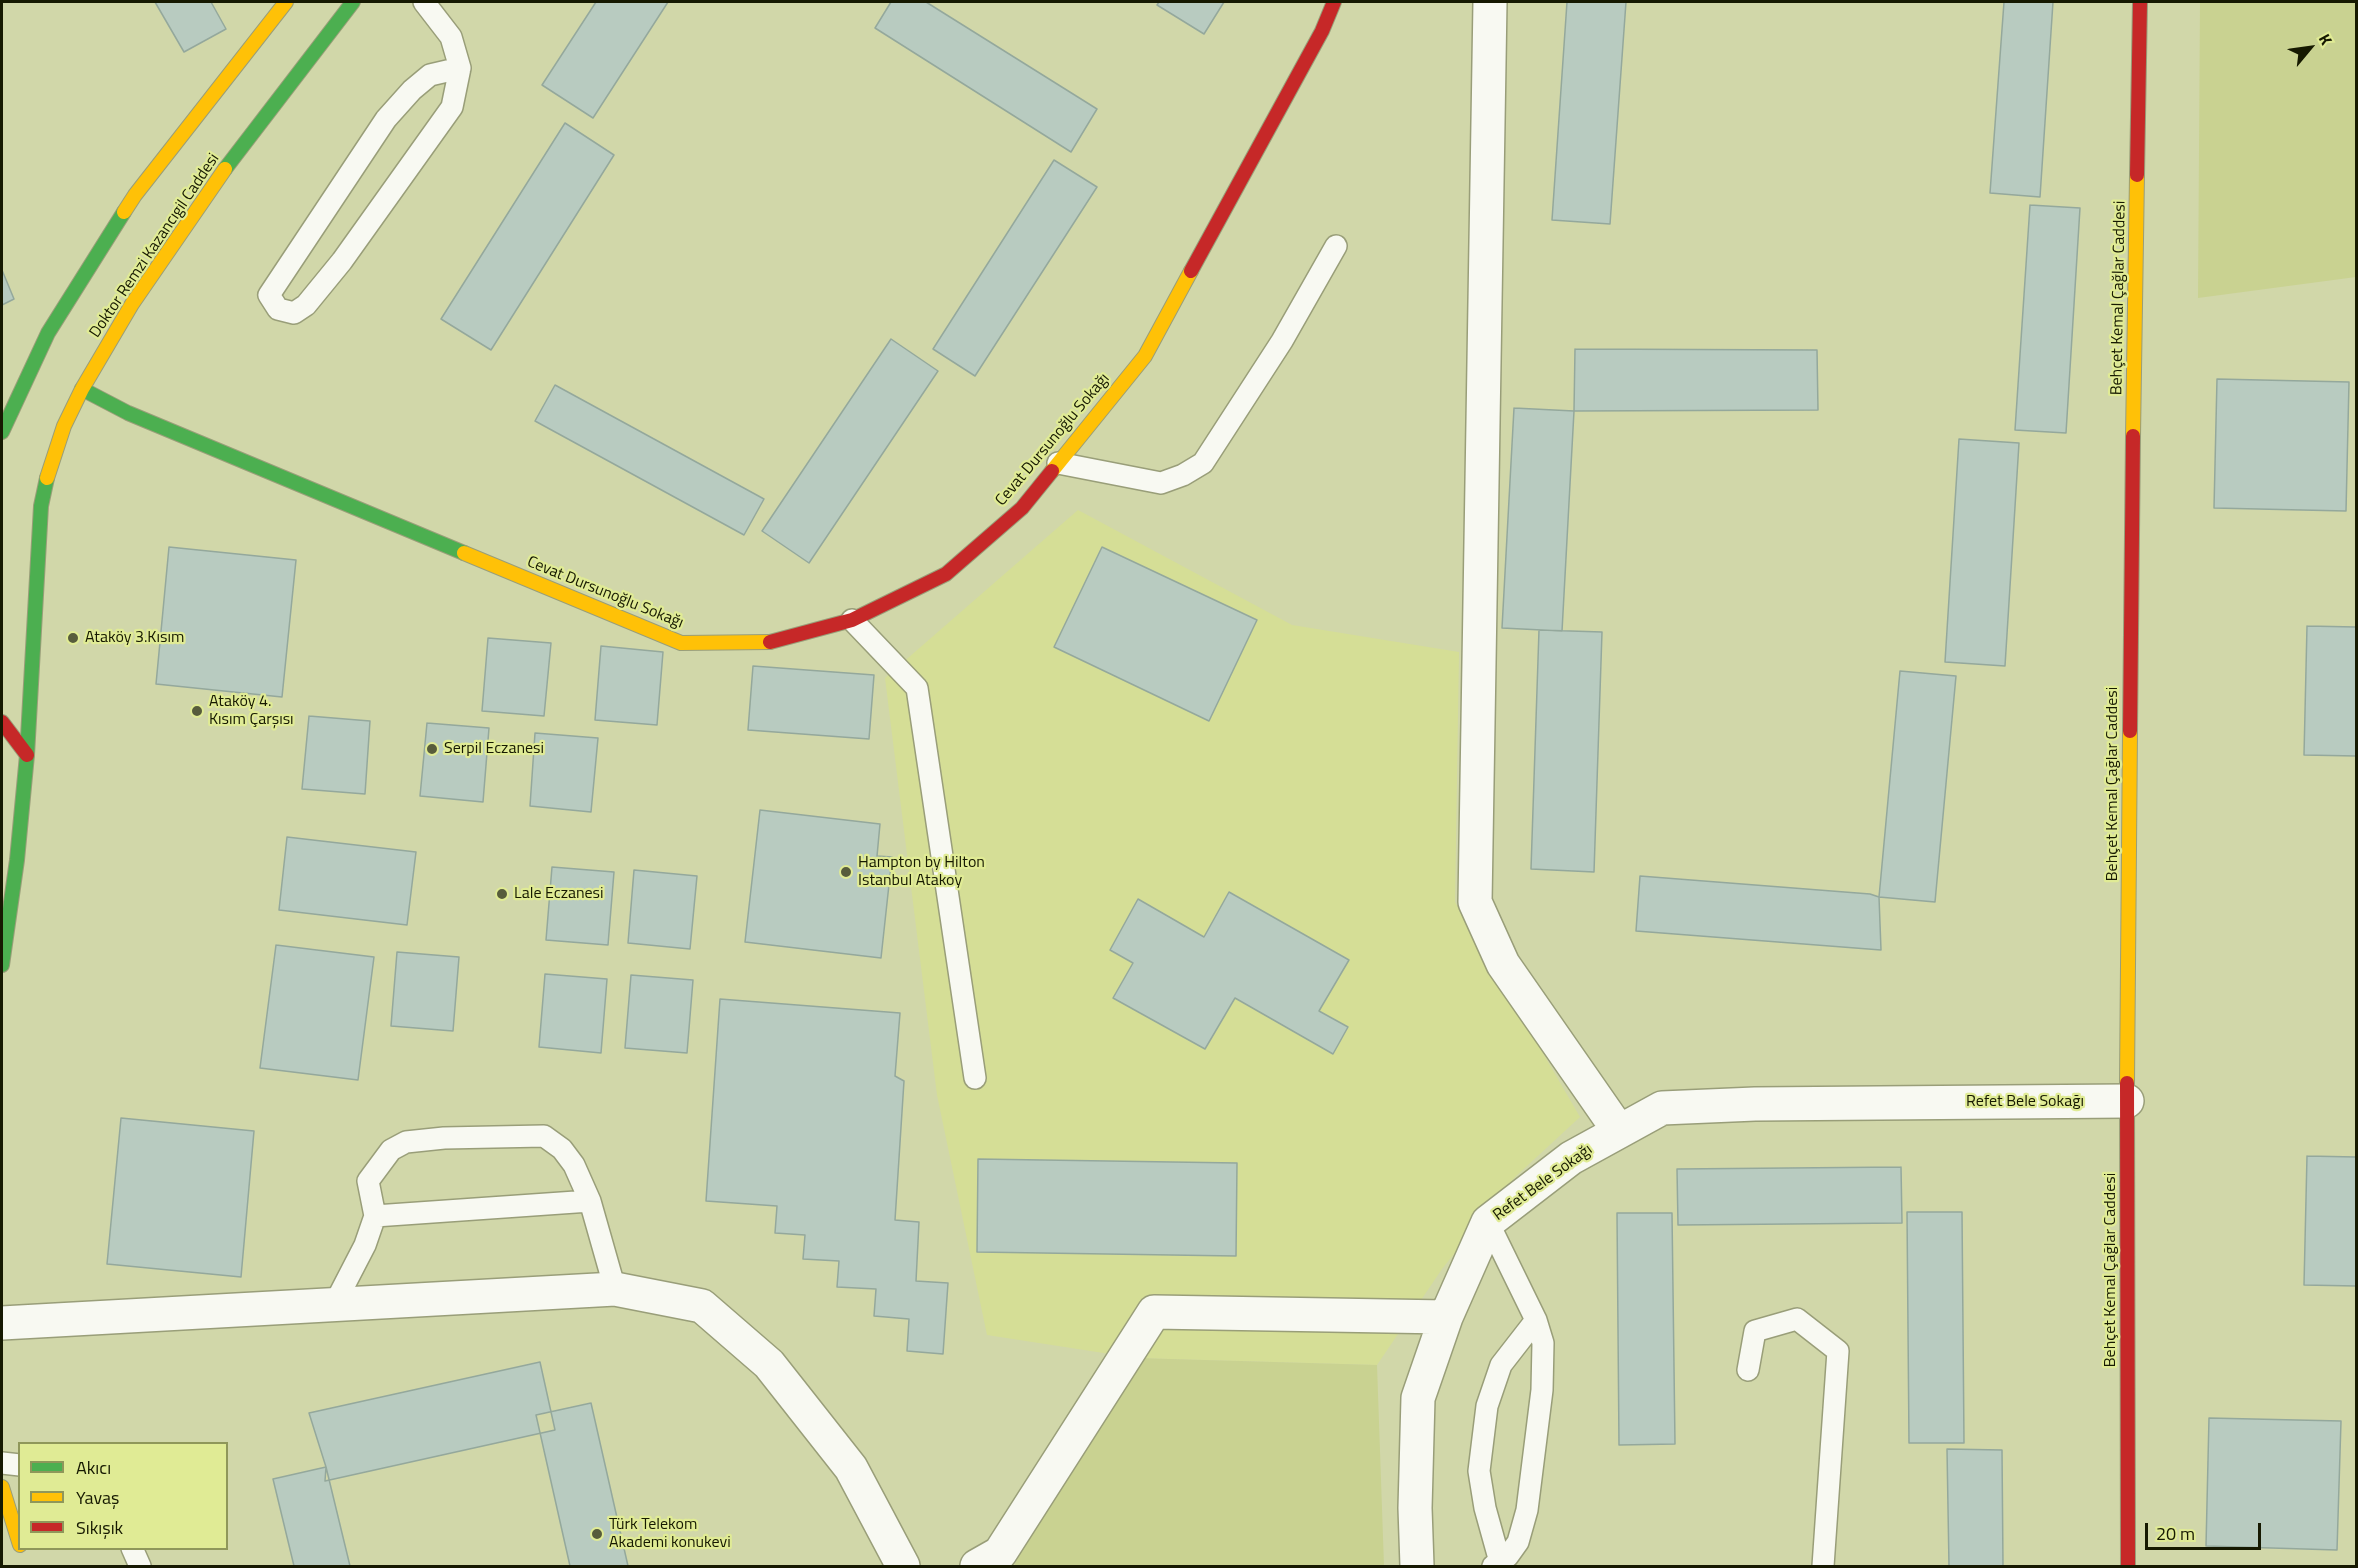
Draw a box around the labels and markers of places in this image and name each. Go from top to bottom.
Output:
place label: Ataköy 3.Kısım [85,628,184,648]
marker: Ataköy 3.Kısım [66,631,80,645]
place label: Ataköy 4. Kısım Çarşısı [209,692,294,730]
marker: Ataköy 4. Kısım Çarşısı [190,704,204,718]
place label: Serpil Eczanesi [444,739,544,759]
marker: Serpil Eczanesi [425,742,439,756]
place label: Hampton by Hilton Istanbul Atakoy [858,853,985,891]
marker: Hampton by Hilton Istanbul Atakoy [839,865,853,879]
place label: Lale Eczanesi [514,884,604,904]
marker: Lale Eczanesi [495,887,509,901]
place label: Türk Telekom Akademi konukevi [609,1515,731,1553]
marker: Türk Telekom Akademi konukevi [590,1527,604,1541]

